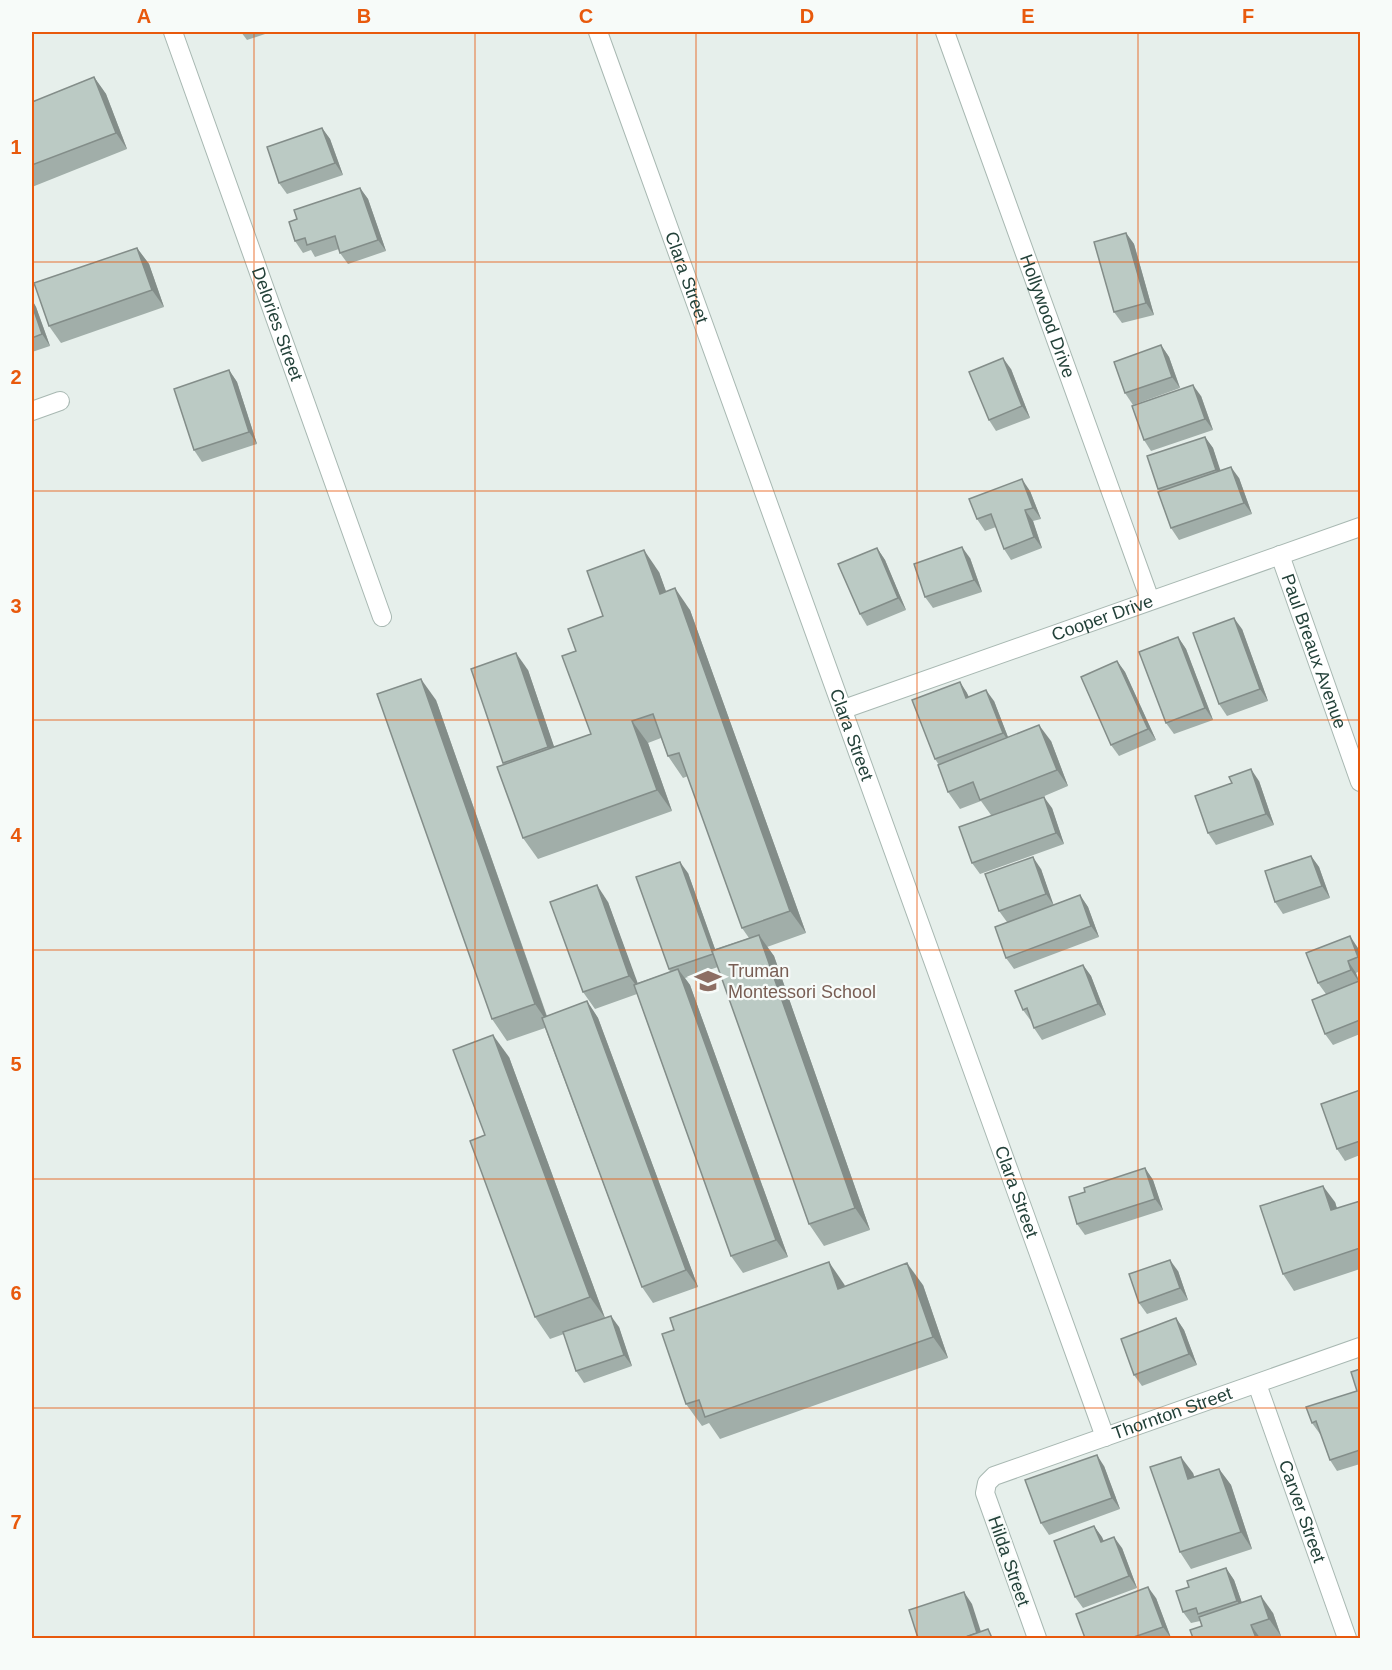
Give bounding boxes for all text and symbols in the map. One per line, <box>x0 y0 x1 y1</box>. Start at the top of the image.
text: A <box>137 5 151 27</box>
text: B <box>357 5 371 27</box>
text: C <box>579 5 593 27</box>
text: D <box>800 5 814 27</box>
text: E <box>1021 5 1035 27</box>
text: F <box>1242 5 1254 27</box>
text: 1 <box>10 136 22 158</box>
street label: Clara Street <box>661 229 712 326</box>
street label: Hollywood Drive <box>1016 251 1079 381</box>
street label: Delories Street <box>248 264 307 383</box>
text: 2 <box>10 366 22 388</box>
street label: Paul Breaux Avenue <box>1277 571 1350 731</box>
street label: Cooper Drive <box>1049 591 1156 645</box>
text: 3 <box>10 595 22 617</box>
street label: Clara Street <box>826 686 877 783</box>
text: 4 <box>10 824 22 846</box>
place label: Truman Montessori School <box>728 961 876 1002</box>
school or university icon: Truman Montessori School <box>693 966 723 996</box>
text: 5 <box>10 1053 22 1075</box>
street label: Clara Street <box>991 1143 1042 1240</box>
text: 6 <box>10 1282 22 1304</box>
street label: Thornton Street <box>1110 1383 1234 1443</box>
street label: Carver Street <box>1275 1457 1329 1565</box>
text: 7 <box>10 1511 22 1533</box>
street label: Hilda Street <box>984 1513 1034 1609</box>

